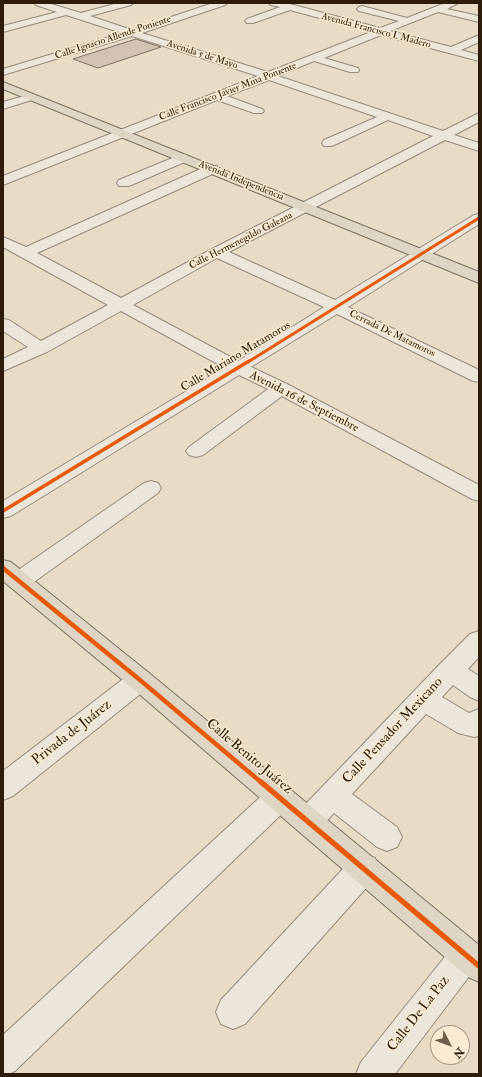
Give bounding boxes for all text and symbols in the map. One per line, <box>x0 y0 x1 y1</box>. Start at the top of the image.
street label: Avenida Francisco I. Madero <box>320 11 432 51</box>
street label: Calle Ignacio Allende Poniente <box>53 14 173 62</box>
street label: Avenida 5 de Mayo <box>165 38 239 72</box>
street label: Calle Francisco Javier Mina Poniente <box>158 60 298 124</box>
street label: Avenida Independencia <box>197 158 285 204</box>
street label: Calle Hermenegildo Galeana <box>187 210 295 272</box>
street label: Cerrada De Matamoros <box>347 308 437 360</box>
street label: Calle Mariano Matamoros <box>179 319 293 395</box>
street label: Avenida 16 de Septiembre <box>247 368 361 436</box>
street label: Calle Pensador Mexicano <box>339 674 447 788</box>
street label: Privada de Juárez <box>29 697 115 769</box>
street label: Calle Benito Juárez <box>202 716 296 798</box>
street label: Calle De La Paz <box>384 973 454 1055</box>
north arrow <box>430 1025 470 1065</box>
text: N <box>450 1045 467 1061</box>

